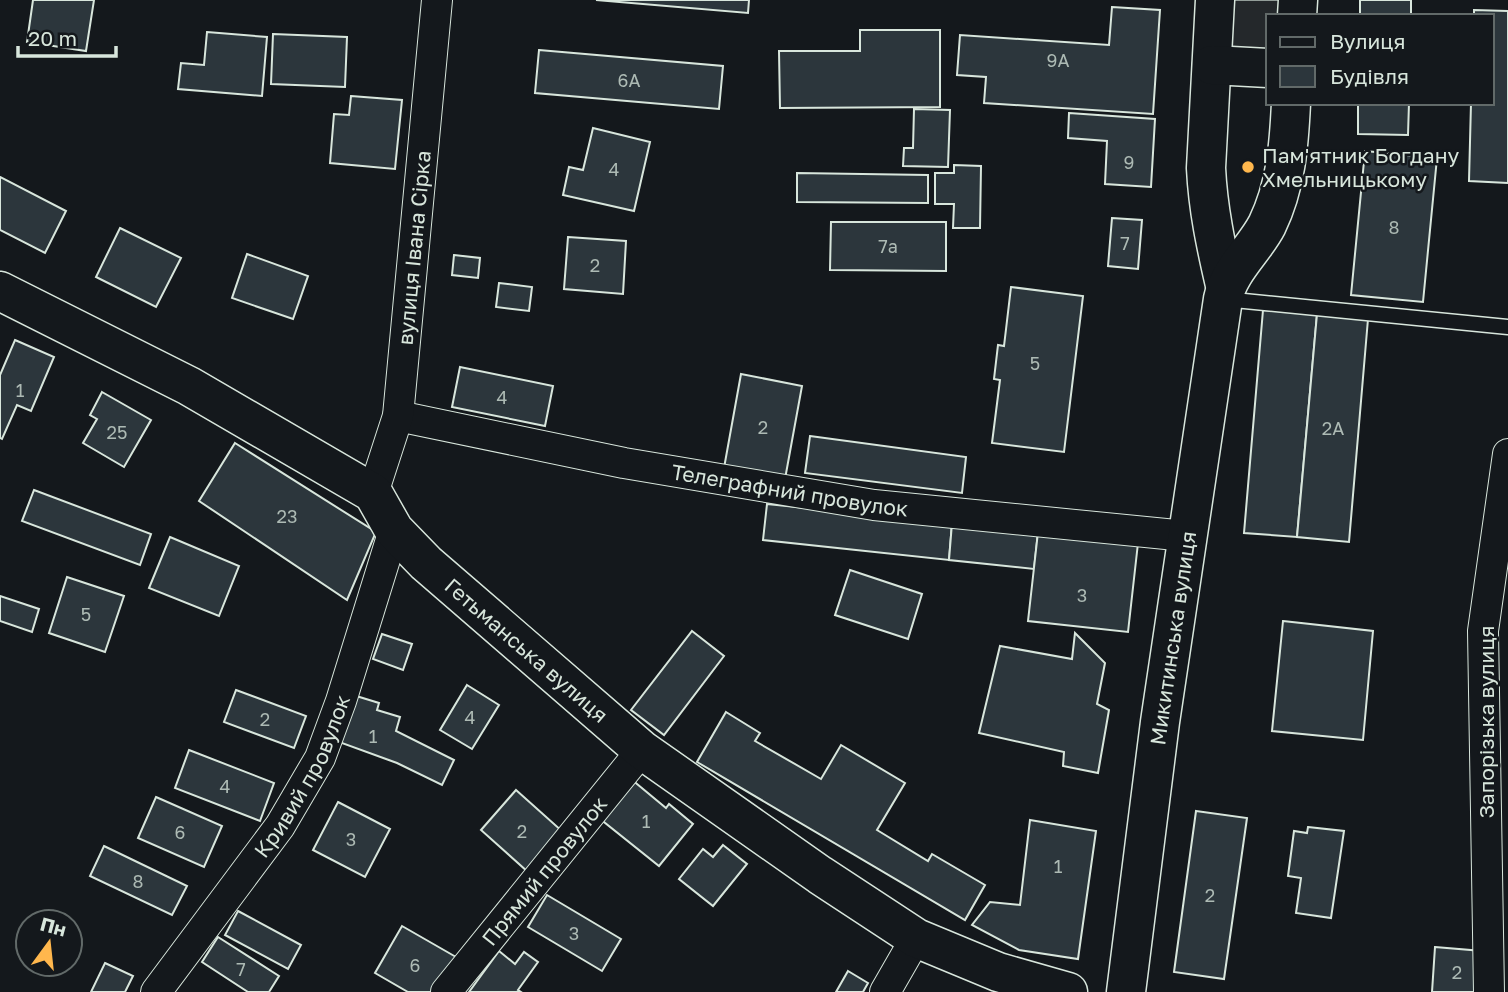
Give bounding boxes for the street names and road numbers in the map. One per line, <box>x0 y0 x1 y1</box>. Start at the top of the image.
street label: вулиця Івана Сірка <box>392 149 436 346</box>
street label: Телеграфний провулок <box>670 458 909 521</box>
street label: Микитинська вулиця <box>1144 529 1201 747</box>
street label: Гетьманська вулиця <box>440 572 613 728</box>
street label: Запорізька вулиця <box>1473 625 1499 819</box>
street label: Кривий провулок <box>248 691 355 862</box>
street label: Прямий провулок <box>476 791 612 951</box>

